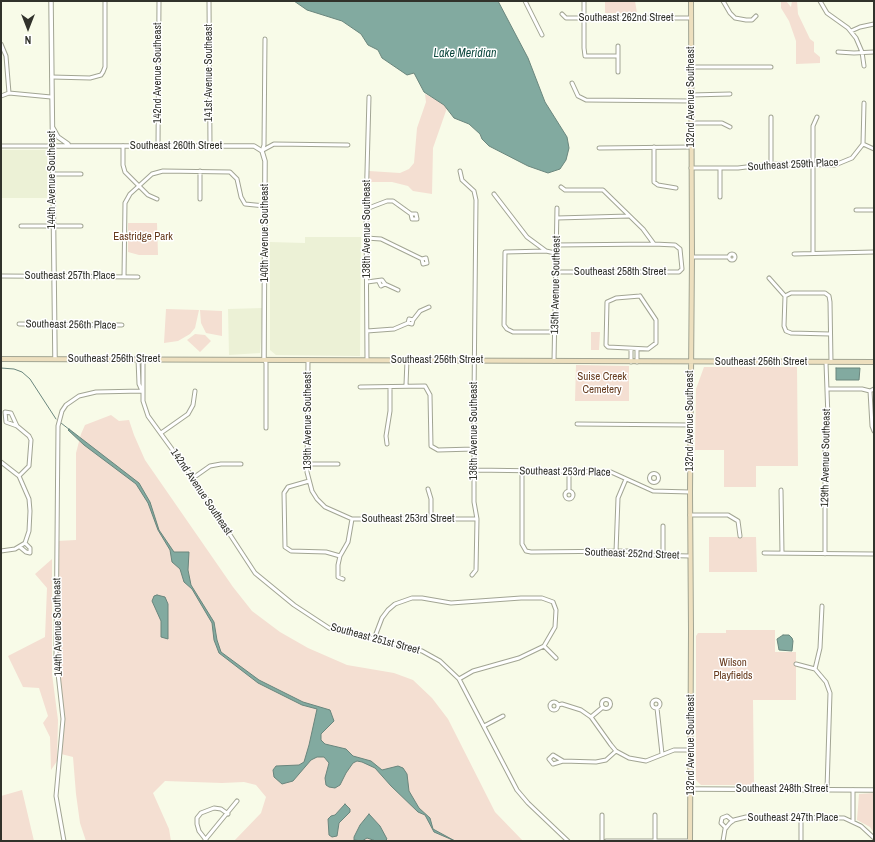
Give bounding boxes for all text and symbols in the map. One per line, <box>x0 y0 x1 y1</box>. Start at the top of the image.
north arrow <box>8 8 48 48</box>
street label: Southeast 262nd Street <box>579 11 673 25</box>
street label: 142nd Avenue Southeast <box>151 22 165 124</box>
street label: 141st Avenue Southeast <box>202 24 216 122</box>
text: N <box>25 33 31 47</box>
street label: 132nd Avenue Southeast <box>684 46 698 148</box>
water label: Lake Meridian <box>434 47 496 61</box>
street label: 144th Avenue Southeast <box>45 131 59 229</box>
street label: Southeast 260th Street <box>130 139 222 153</box>
street label: Southeast 259th Place <box>747 156 839 174</box>
street label: 138th Avenue Southeast <box>360 180 374 278</box>
street label: 140th Avenue Southeast <box>258 184 272 282</box>
park label: Eastridge Park <box>113 230 173 244</box>
street label: 135th Avenue Southeast <box>549 236 563 334</box>
street label: Southeast 258th Street <box>574 265 666 279</box>
street label: Southeast 257th Place <box>25 269 115 283</box>
street label: Southeast 256th Place <box>26 318 116 332</box>
street label: Southeast 256th Street <box>68 352 160 366</box>
street label: Southeast 256th Street <box>391 353 483 367</box>
street label: Southeast 256th Street <box>715 355 807 369</box>
park label: Suise Creek Cemetery <box>577 370 627 396</box>
street label: 132nd Avenue Southeast <box>683 370 697 472</box>
street label: 139th Avenue Southeast <box>301 372 315 470</box>
street label: 136th Avenue Southeast <box>467 382 481 480</box>
street label: 129th Avenue Southeast <box>819 409 833 507</box>
street label: 142nd Avenue Southeast <box>167 446 235 538</box>
street label: Southeast 253rd Place <box>519 465 611 479</box>
street label: Southeast 253rd Street <box>362 512 454 526</box>
street label: Southeast 252nd Street <box>584 546 680 562</box>
street label: 144th Avenue Southeast <box>51 578 65 676</box>
street label: Southeast 251st Street <box>329 621 421 657</box>
park label: Wilson Playfields <box>713 656 753 682</box>
street label: 132nd Avenue Southeast <box>684 694 698 796</box>
street label: Southeast 248th Street <box>736 782 828 796</box>
street label: Southeast 247th Place <box>748 811 838 825</box>

